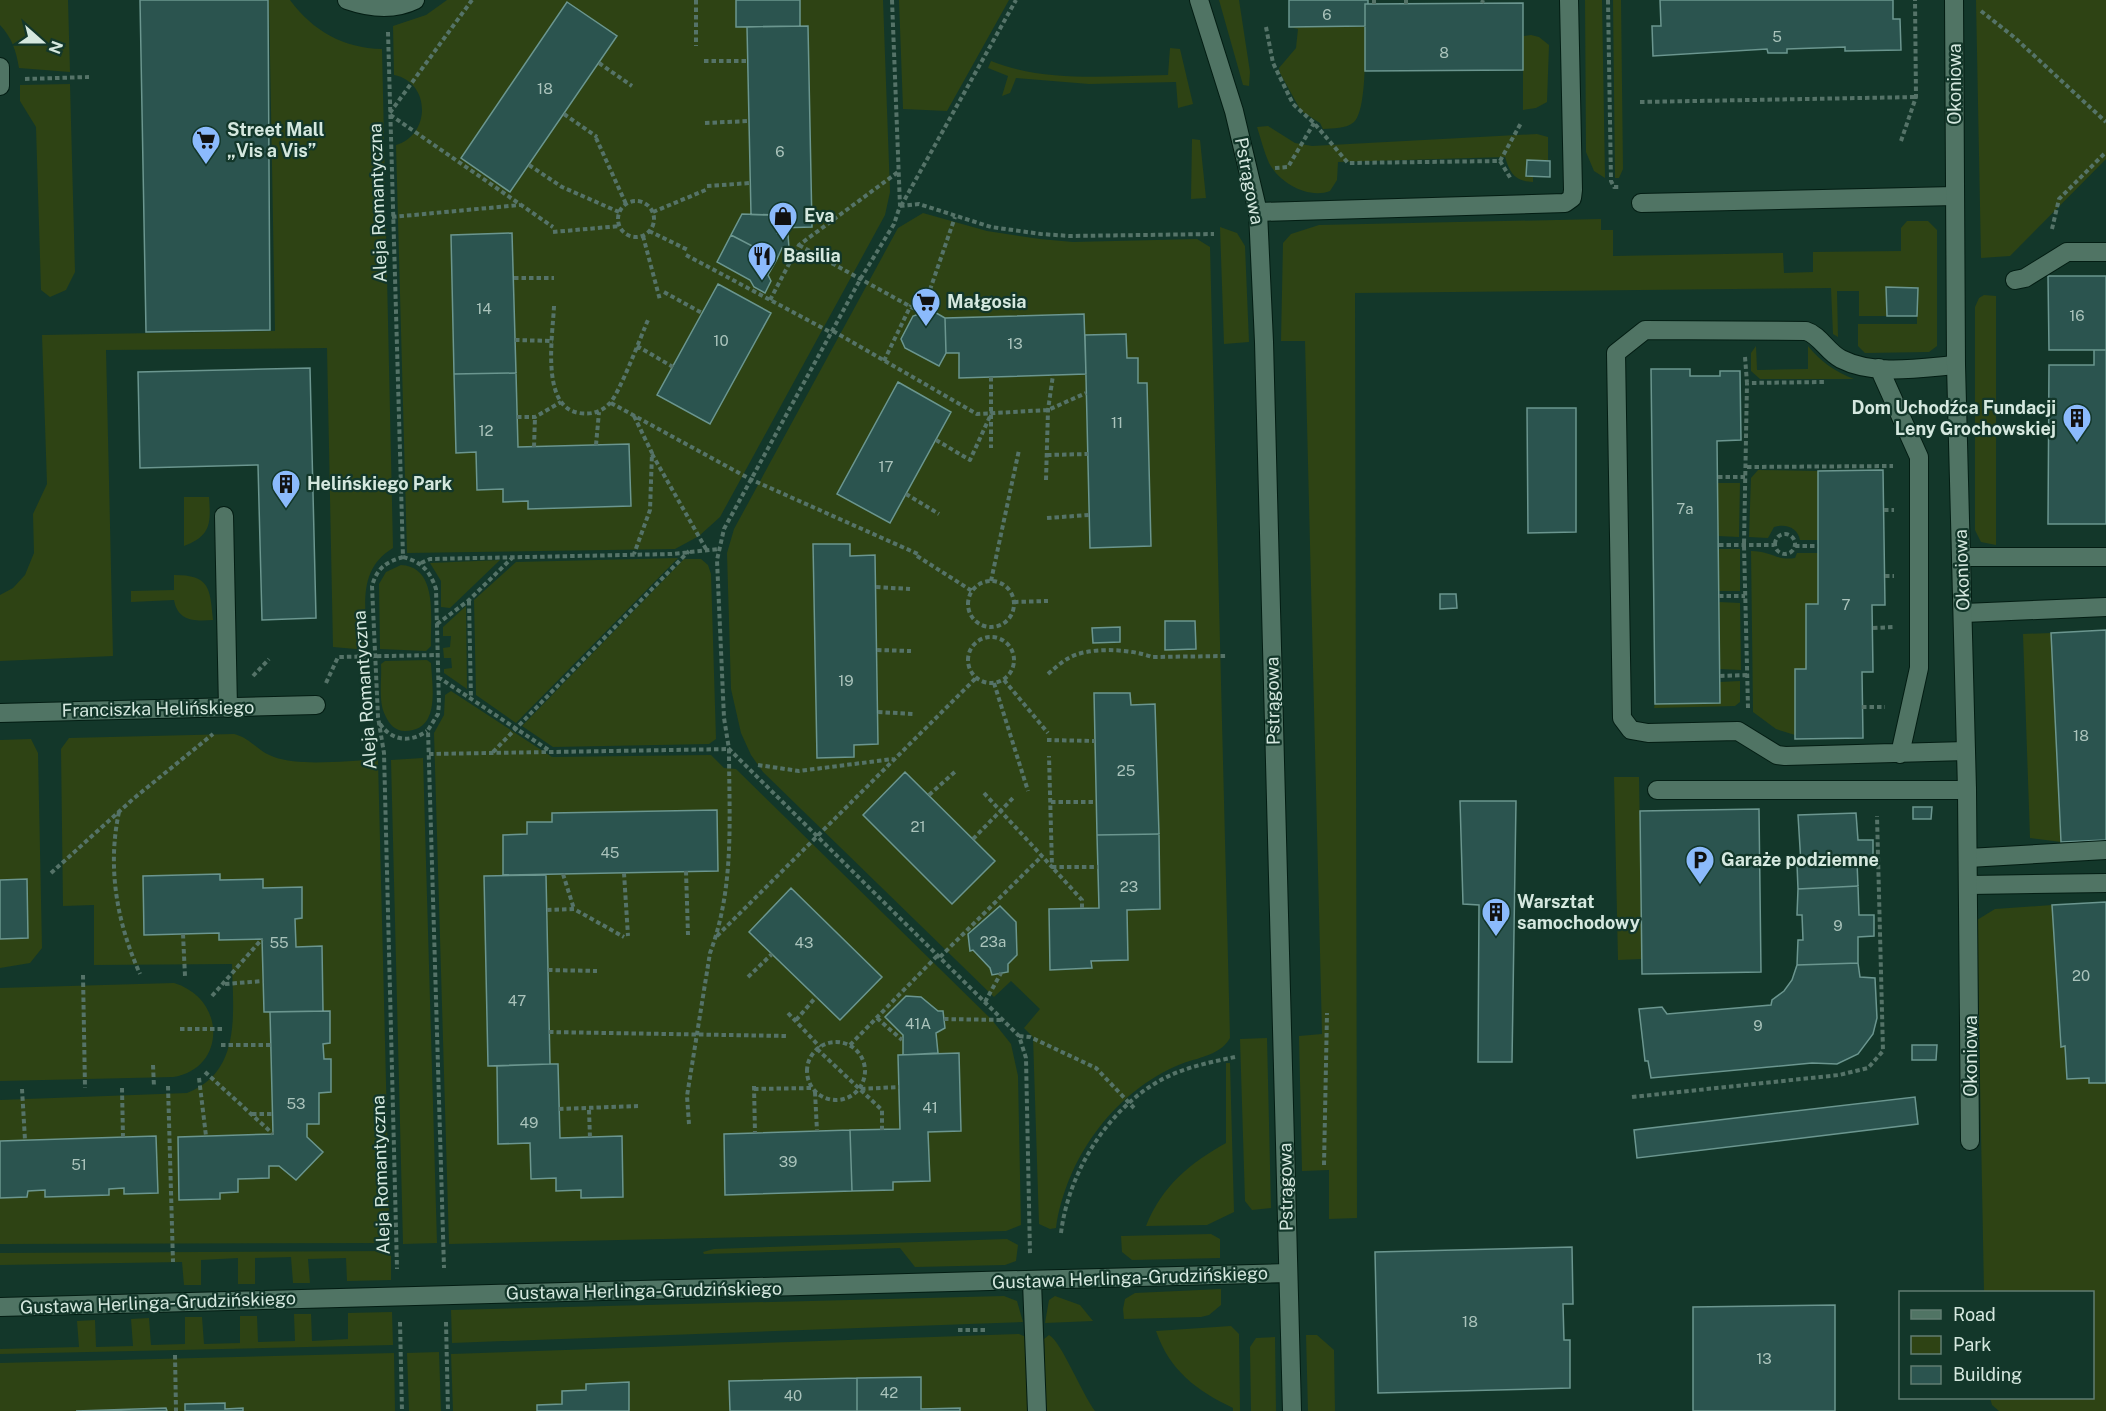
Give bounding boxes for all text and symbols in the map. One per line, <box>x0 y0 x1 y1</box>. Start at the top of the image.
house number: 6 <box>1322 6 1332 23</box>
north arrow <box>12 12 72 72</box>
house number: 5 <box>1772 28 1782 45</box>
text: N <box>44 38 67 56</box>
street label: Okoniowa <box>1944 43 1965 125</box>
house number: 8 <box>1439 44 1449 61</box>
house number: 18 <box>537 80 553 97</box>
place label: Street Mall „Vis a Vis” <box>227 119 324 161</box>
street label: Aleja Romantyczna <box>364 123 391 283</box>
supermarket icon: Street Mall „Vis a Vis” <box>190 124 222 166</box>
street label: Pstrągowa <box>1231 135 1268 226</box>
house number: 6 <box>775 143 785 160</box>
shop icon: Eva <box>767 200 799 242</box>
place label: Eva <box>804 205 834 226</box>
restaurant icon: Basilia <box>746 240 778 282</box>
place label: Basilia <box>783 245 841 266</box>
supermarket icon: Małgosia <box>910 286 942 328</box>
place label: Małgosia <box>947 291 1026 312</box>
house number: 14 <box>476 300 492 317</box>
house number: 16 <box>2069 307 2085 324</box>
house number: 10 <box>713 332 729 349</box>
house number: 13 <box>1007 335 1023 352</box>
place label: Dom Uchodźca Fundacji Leny Grochowskiej <box>1851 397 2056 439</box>
building icon: Dom Uchodźca Fundacji Leny Grochowskiej <box>2061 402 2093 444</box>
house number: 11 <box>1111 414 1123 431</box>
house number: 12 <box>478 422 494 439</box>
house number: 17 <box>878 458 894 475</box>
building icon: Helińskiego Park <box>270 468 302 510</box>
place label: Helińskiego Park <box>307 473 453 494</box>
house number: 7a <box>1676 500 1694 517</box>
street label: Okoniowa <box>1950 529 1973 611</box>
house number: 7 <box>1841 596 1851 613</box>
street label: Aleja Romantyczna <box>348 610 381 770</box>
street label: Pstrągowa <box>1261 657 1284 745</box>
house number: 19 <box>838 672 854 689</box>
street label: Franciszka Helińskiego <box>61 696 255 721</box>
house number: 18 <box>2073 727 2089 744</box>
house number: 25 <box>1117 762 1135 779</box>
house number: 21 <box>910 818 926 835</box>
house number: 45 <box>601 844 619 861</box>
parking icon: Garaże podziemne <box>1684 844 1716 886</box>
place label: Garaże podziemne <box>1721 849 1879 870</box>
house number: 23 <box>1120 878 1138 895</box>
place label: Warsztat samochodowy <box>1517 891 1640 933</box>
building icon: Warsztat samochodowy <box>1480 896 1512 938</box>
house number: 9 <box>1833 917 1843 934</box>
house number: 23a <box>980 933 1006 950</box>
house number: 55 <box>269 934 289 951</box>
house number: 43 <box>795 934 813 951</box>
house number: 20 <box>2072 967 2090 984</box>
house number: 47 <box>508 992 526 1009</box>
house number: 41A <box>905 1015 931 1032</box>
street label: Okoniowa <box>1960 1015 1981 1097</box>
house number: 9 <box>1753 1017 1763 1034</box>
house number: 53 <box>286 1095 306 1112</box>
street label: Aleja Romantyczna <box>367 1095 394 1255</box>
house number: 41 <box>922 1099 938 1116</box>
house number: 49 <box>520 1114 538 1131</box>
street label: Pstrągowa <box>1274 1143 1297 1231</box>
house number: 39 <box>779 1153 797 1170</box>
house number: 51 <box>71 1156 87 1173</box>
street label: Gustawa Herlinga-Grudzińskiego <box>992 1262 1268 1293</box>
street label: Gustawa Herlinga-Grudzińskiego <box>506 1278 782 1303</box>
street label: Gustawa Herlinga-Grudzińskiego <box>20 1287 296 1318</box>
legend <box>1899 1291 2094 1399</box>
text: Road <box>1953 1304 1996 1325</box>
house number: 18 <box>1462 1313 1478 1330</box>
text: Park <box>1953 1334 1991 1355</box>
house number: 13 <box>1756 1350 1772 1367</box>
text: Building <box>1953 1364 2022 1385</box>
house number: 42 <box>880 1384 898 1401</box>
house number: 40 <box>784 1387 802 1404</box>

